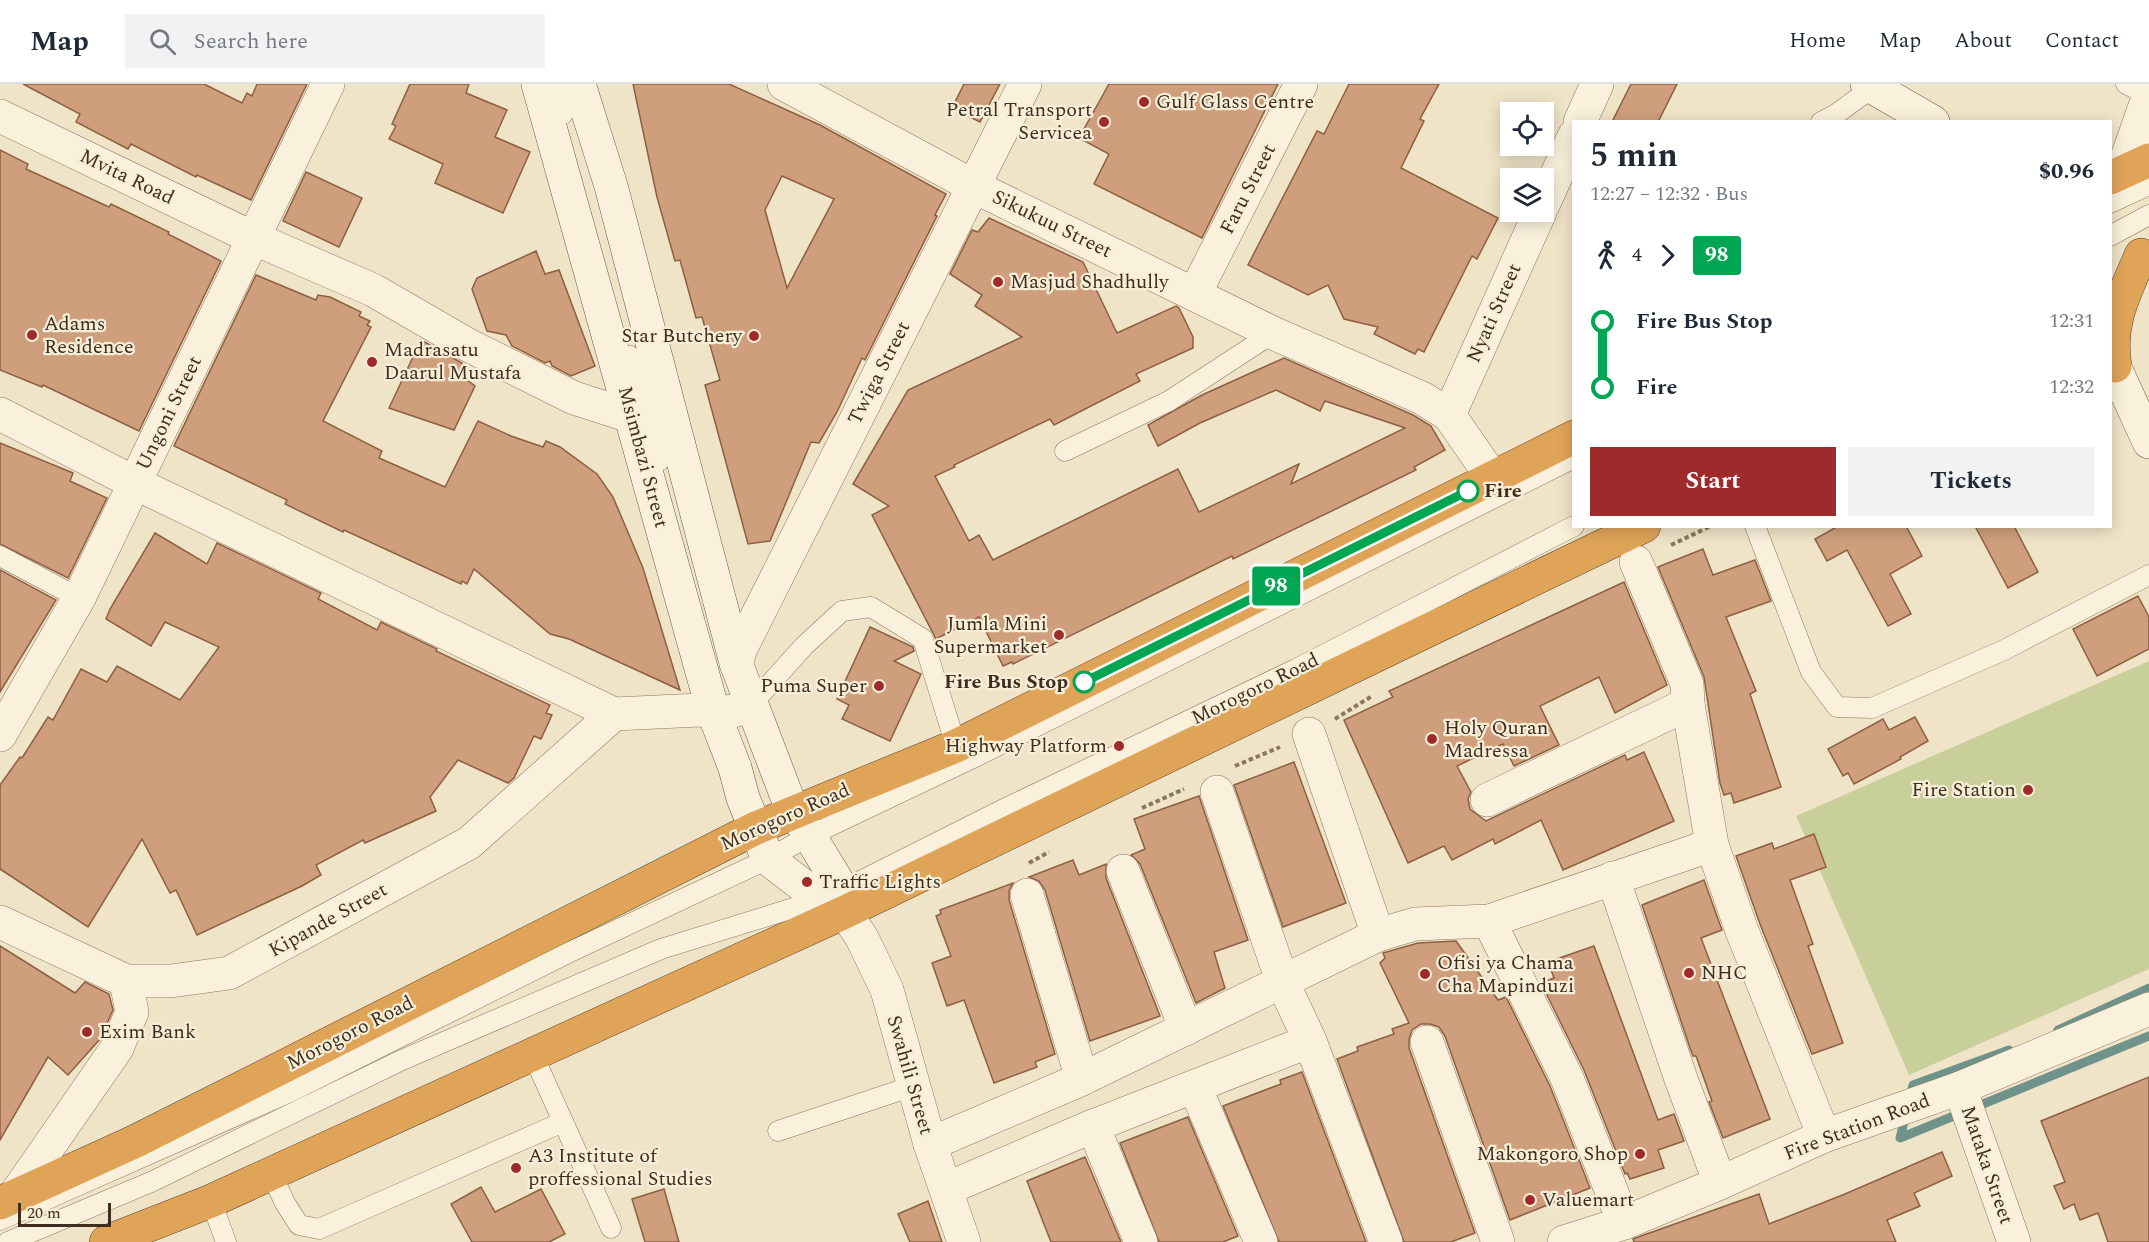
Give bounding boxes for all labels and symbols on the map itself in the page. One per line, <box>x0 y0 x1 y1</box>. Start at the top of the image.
place label: Gulf Glass Centre <box>1156 87 1314 117</box>
place label: Petral Transport Servicea <box>946 95 1092 148</box>
marker: Gulf Glass Centre <box>1137 95 1151 109</box>
marker: Petral Transport Servicea <box>1097 115 1111 129</box>
street label: Faru Street <box>1212 138 1284 240</box>
street label: Mvita Road <box>75 141 179 213</box>
street label: Sikukuu Street <box>987 182 1117 266</box>
street label: Nyati Street <box>1459 258 1529 368</box>
place label: Masjud Shadhully <box>1010 267 1170 297</box>
marker: Masjud Shadhully <box>991 275 1005 289</box>
place label: Adams Residence <box>44 309 134 362</box>
street label: Twiga Street <box>840 316 918 430</box>
place label: Star Butchery <box>621 321 743 351</box>
marker: Adams Residence <box>25 328 39 342</box>
marker: Star Butchery <box>747 329 761 343</box>
place label: Madrasatu Daarul Mustafa <box>384 335 521 388</box>
street label: Ungoni Street <box>128 351 210 475</box>
marker: Madrasatu Daarul Mustafa <box>365 355 379 369</box>
street label: Msimbazi Street <box>610 383 676 531</box>
place label: Fire <box>1484 476 1522 506</box>
marker: Fire <box>1457 480 1479 502</box>
line badge: 98 <box>1249 566 1303 606</box>
place label: Jumla Mini Supermarket <box>934 609 1047 662</box>
marker: Jumla Mini Supermarket <box>1052 628 1066 642</box>
street label: Morogoro Road <box>1186 645 1324 733</box>
place label: Fire Bus Stop <box>944 667 1068 697</box>
place label: Puma Super <box>760 671 867 701</box>
marker: Fire Bus Stop <box>1073 671 1095 693</box>
marker: Puma Super <box>872 679 886 693</box>
place label: Holy Quran Madressa <box>1444 713 1548 766</box>
place label: Highway Platform <box>945 731 1107 761</box>
marker: Holy Quran Madressa <box>1425 732 1439 746</box>
marker: Highway Platform <box>1112 739 1126 753</box>
street label: Morogoro Road <box>715 775 855 859</box>
place label: Fire Station <box>1912 775 2016 805</box>
marker: Fire Station <box>2021 783 2035 797</box>
place label: Traffic Lights <box>819 867 941 897</box>
street label: Kipande Street <box>263 875 393 965</box>
marker: Traffic Lights <box>800 875 814 889</box>
place label: Ofisi ya Chama Cha Mapinduzi <box>1437 948 1574 1001</box>
place label: NHC <box>1701 958 1748 988</box>
marker: NHC <box>1682 966 1696 980</box>
marker: Ofisi ya Chama Cha Mapinduzi <box>1418 967 1432 981</box>
street label: Morogoro Road <box>281 988 419 1078</box>
street label: Swahili Street <box>879 1012 941 1138</box>
place label: Exim Bank <box>99 1017 196 1047</box>
marker: Exim Bank <box>80 1025 94 1039</box>
street label: Fire Station Road <box>1780 1085 1934 1169</box>
street label: Mataka Street <box>1953 1102 2021 1228</box>
place label: Makongoro Shop <box>1476 1139 1628 1169</box>
place label: A3 Institute of proffessional Studies <box>528 1141 713 1194</box>
marker: Makongoro Shop <box>1633 1147 1647 1161</box>
marker: A3 Institute of proffessional Studies <box>509 1161 523 1175</box>
place label: Valuemart <box>1542 1185 1634 1215</box>
marker: Valuemart <box>1523 1193 1537 1207</box>
scale bar <box>18 1200 111 1228</box>

